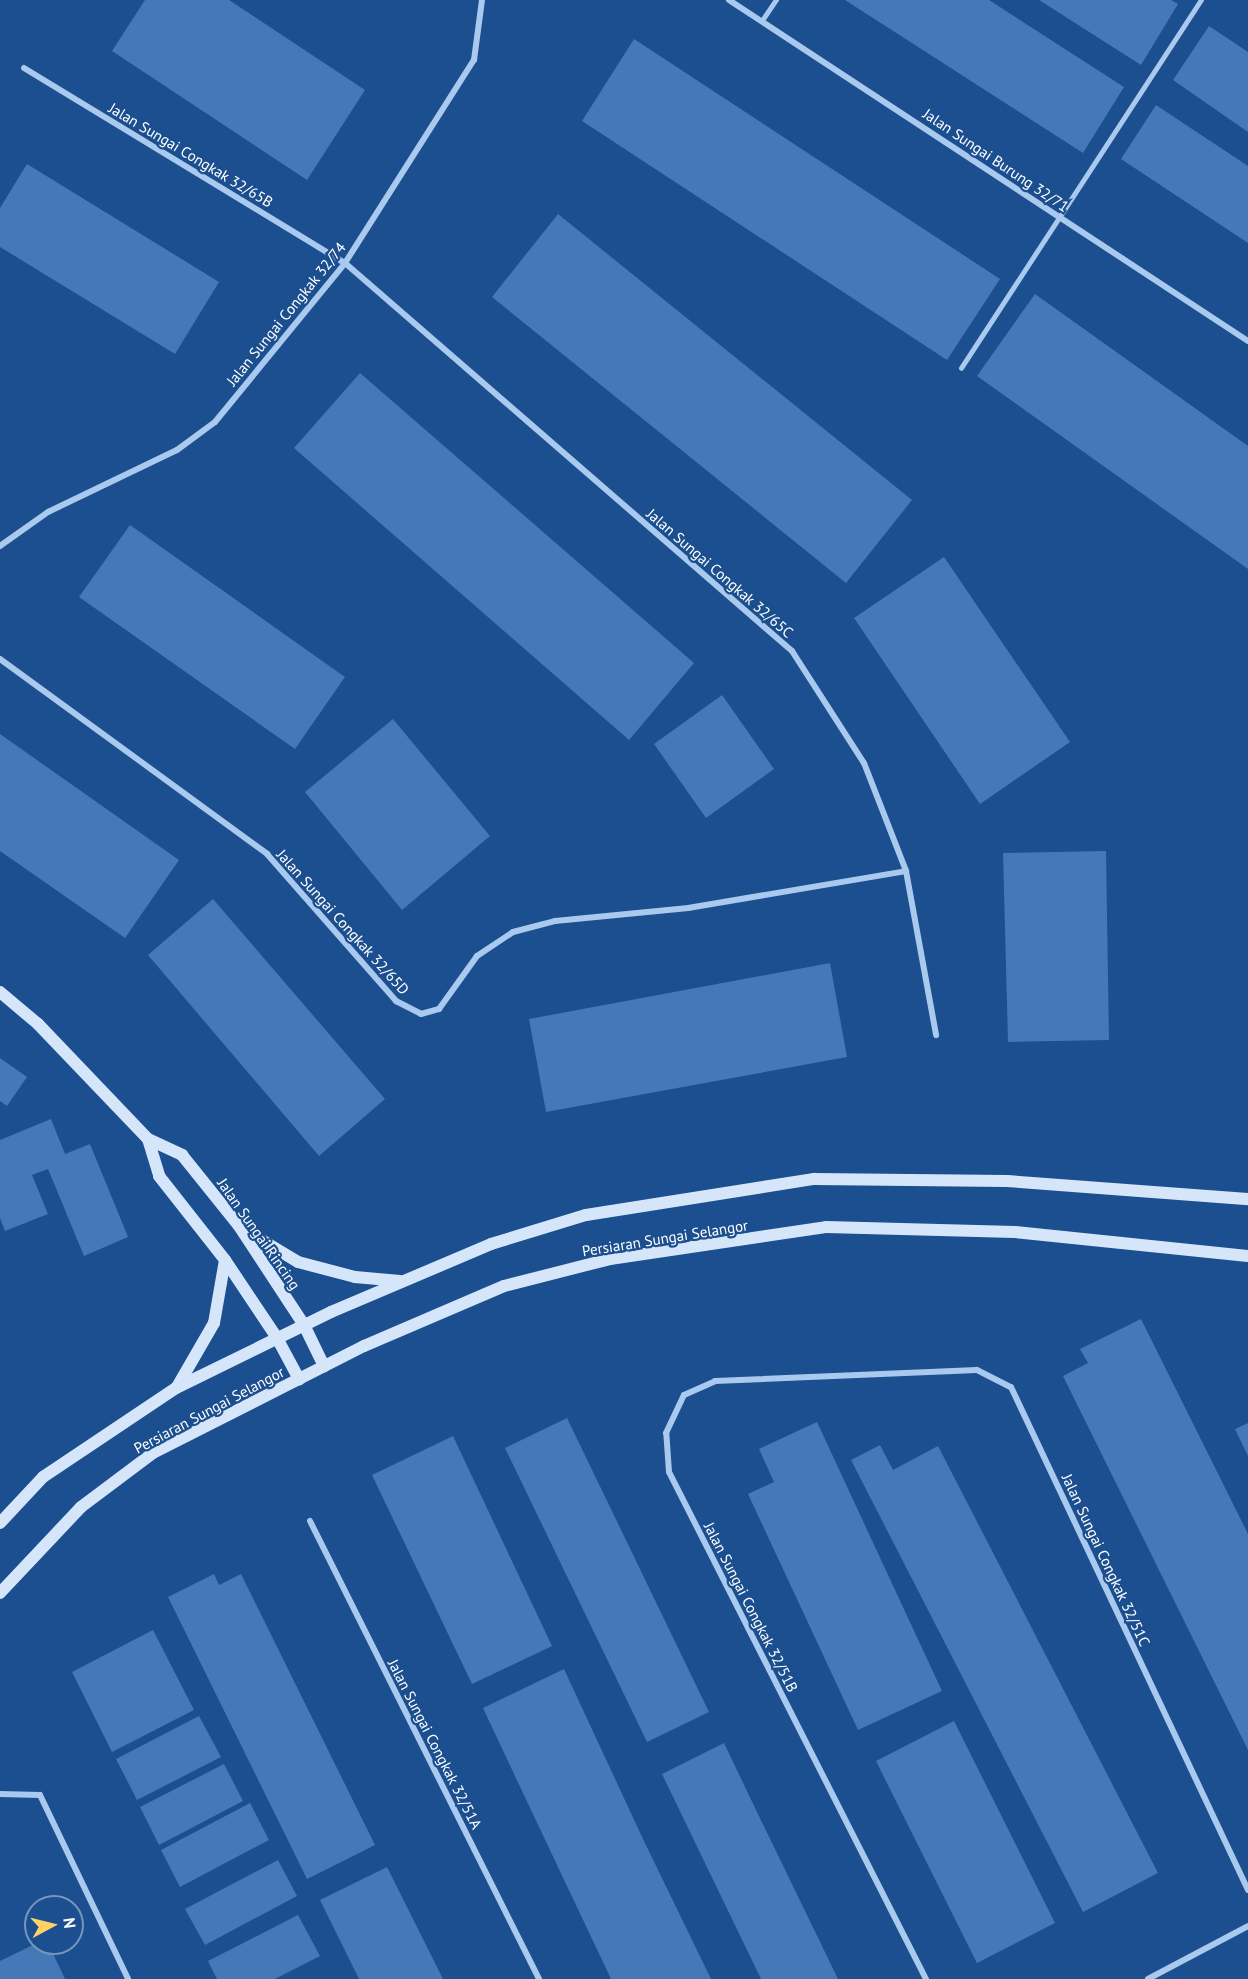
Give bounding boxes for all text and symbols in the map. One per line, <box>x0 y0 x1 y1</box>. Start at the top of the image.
street label: Jalan Sungai Congkak 32/65B <box>106 99 276 211</box>
street label: Jalan Sungai Burung 32/71 <box>920 104 1072 216</box>
street label: Jalan Sungai Congkak 32/74 <box>222 238 350 390</box>
street label: Jalan Sungai Congkak 32/65C <box>643 504 797 642</box>
street label: Jalan Sungai Congkak 32/65D <box>273 846 413 998</box>
street label: Jalan Sungai Rincing <box>214 1175 304 1293</box>
street label: Persiaran Sungai Selangor <box>581 1216 749 1260</box>
street label: Persiaran Sungai Selangor <box>131 1363 287 1457</box>
street label: Jalan Sungai Congkak 32/51C <box>1058 1471 1154 1649</box>
street label: Jalan Sungai Congkak 32/51B <box>700 1519 802 1695</box>
street label: Jalan Sungai Congkak 32/51A <box>384 1656 486 1832</box>
north arrow <box>24 1895 84 1955</box>
text: N <box>59 1917 80 1929</box>

